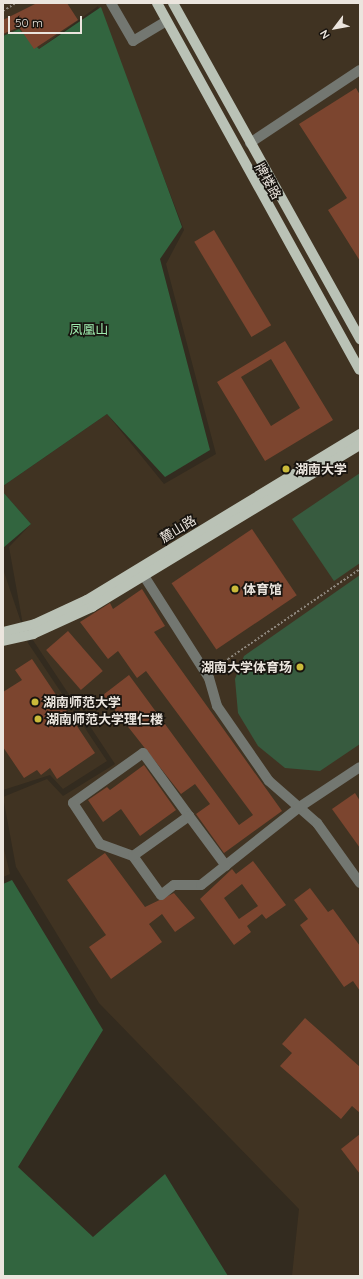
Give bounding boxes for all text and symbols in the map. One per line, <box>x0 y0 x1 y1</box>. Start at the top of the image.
scale bar <box>10 8 84 34</box>
north arrow <box>315 8 355 48</box>
text: 50 m <box>15 15 43 30</box>
text: N <box>317 27 333 42</box>
street label: 牌楼路 <box>252 160 284 202</box>
park label: 凤凰山 <box>70 321 108 337</box>
place label: 湖南大学 <box>295 461 347 477</box>
marker: 湖南大学 <box>280 463 292 475</box>
street label: 麓山路 <box>157 512 199 546</box>
place label: 体育馆 <box>243 581 282 597</box>
marker: 体育馆 <box>230 584 240 594</box>
place label: 湖南大学体育场 <box>201 659 292 675</box>
marker: 湖南大学体育场 <box>295 662 305 672</box>
place label: 湖南师范大学 <box>43 694 121 710</box>
marker: 湖南师范大学 <box>30 697 40 707</box>
place label: 湖南师范大学理仁楼 <box>46 711 163 727</box>
marker: 湖南师范大学理仁楼 <box>33 714 43 724</box>

